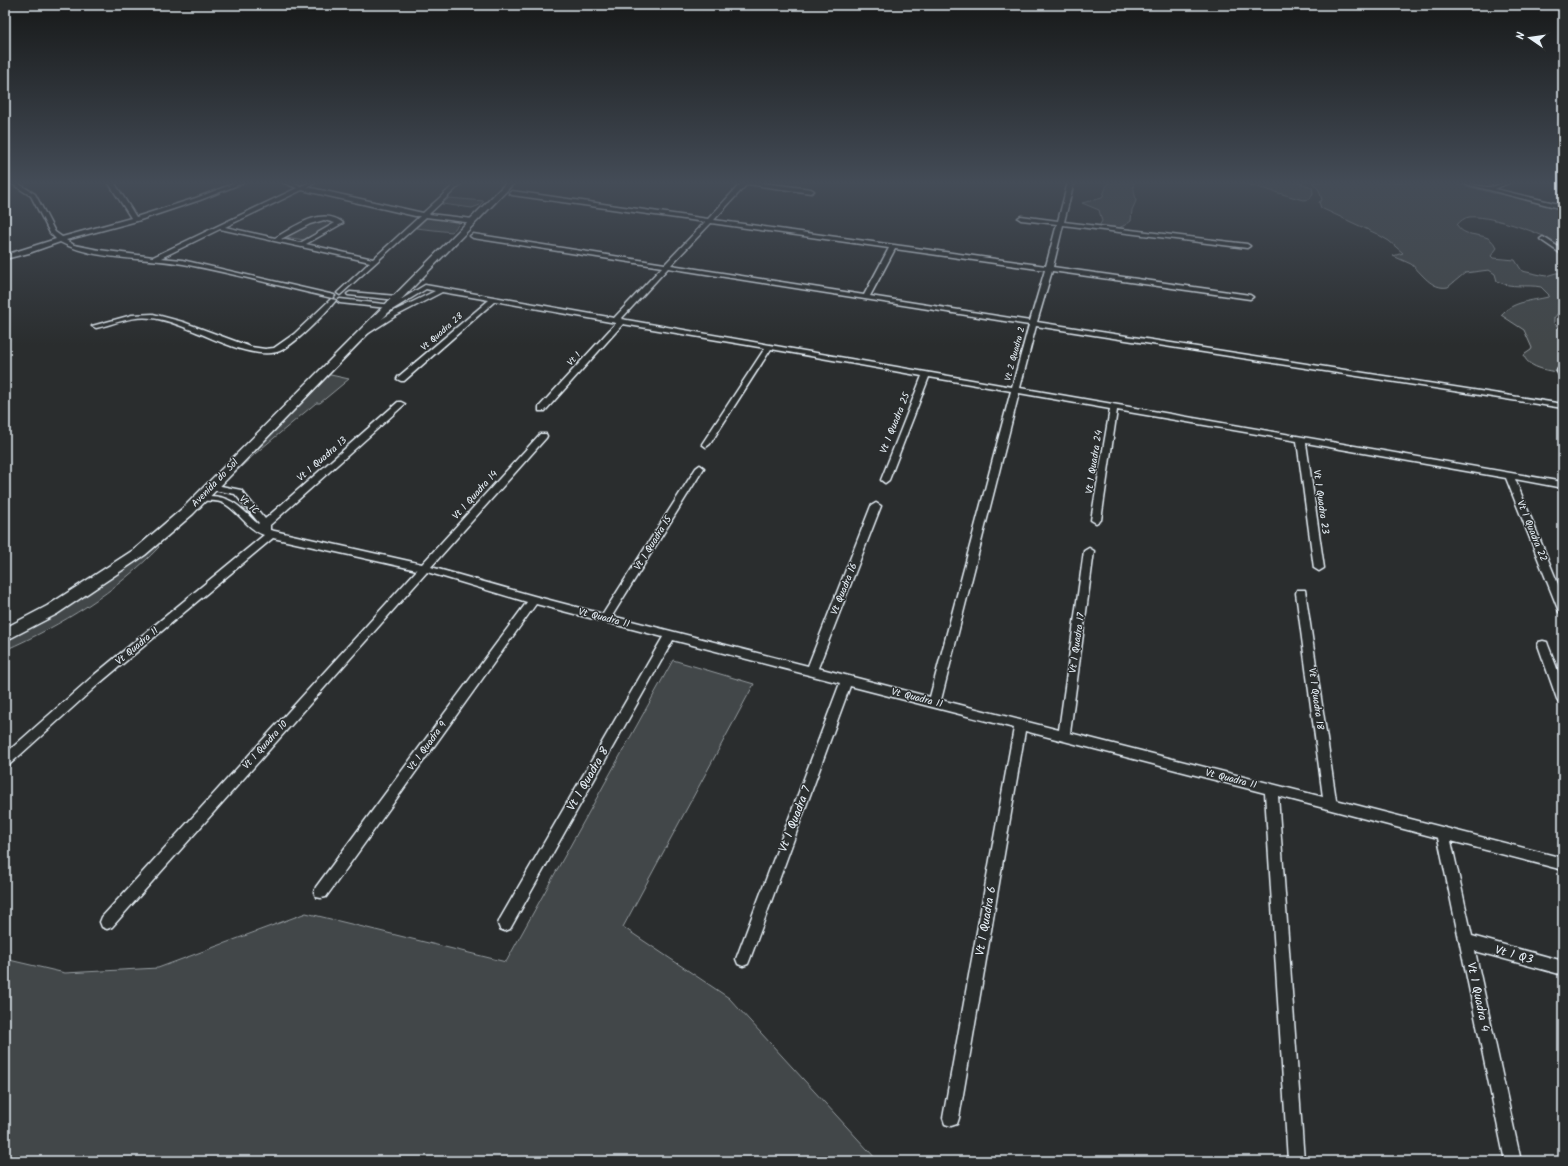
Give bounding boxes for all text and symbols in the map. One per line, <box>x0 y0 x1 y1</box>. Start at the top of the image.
north arrow <box>1510 18 1550 58</box>
text: N <box>1512 31 1531 41</box>
street label: Vt Quadra 28 <box>417 309 467 355</box>
street label: Vt 2 Quadra 2 <box>1001 325 1029 383</box>
street label: Vt 1 <box>564 348 585 369</box>
street label: Vt 1 Quadra 25 <box>876 390 915 456</box>
street label: Vt 1 Quadra 24 <box>1081 428 1107 495</box>
street label: Vt 1 Quadra 13 <box>293 432 351 485</box>
street label: Avenida do Sol <box>188 455 243 511</box>
street label: Vt 1 Quadra 14 <box>448 466 502 523</box>
street label: Vt 1 Quadra 23 <box>1309 469 1333 535</box>
street label: Vt 1C <box>235 492 263 518</box>
street label: Vt 1 Quadra 22 <box>1512 498 1552 564</box>
street label: Vt 1 Quadra 15 <box>630 512 676 573</box>
street label: Vt Quadra 16 <box>826 561 862 617</box>
street label: Vt Quadra 11 <box>577 604 631 632</box>
street label: Vt 1 Quadra 17 <box>1065 611 1089 674</box>
street label: Vt Quadra 11 <box>112 623 162 669</box>
street label: Vt 1 Quadra 18 <box>1304 667 1328 732</box>
street label: Vt Quadra 11 <box>890 684 944 712</box>
street label: Vt 1 Quadra 10 <box>239 717 291 773</box>
street label: Vt 1 Quadra 9 <box>403 718 451 774</box>
street label: Vt 1 Quadra 8 <box>562 743 614 815</box>
street label: Vt Quadra 11 <box>1204 765 1258 793</box>
street label: Vt 1 Quadra 7 <box>774 783 816 855</box>
street label: Vt 1 Quadra 6 <box>971 885 1001 957</box>
street label: Vt 1 Q3 <box>1493 940 1535 970</box>
street label: Vt 1 Quadra 4 <box>1461 961 1495 1034</box>

